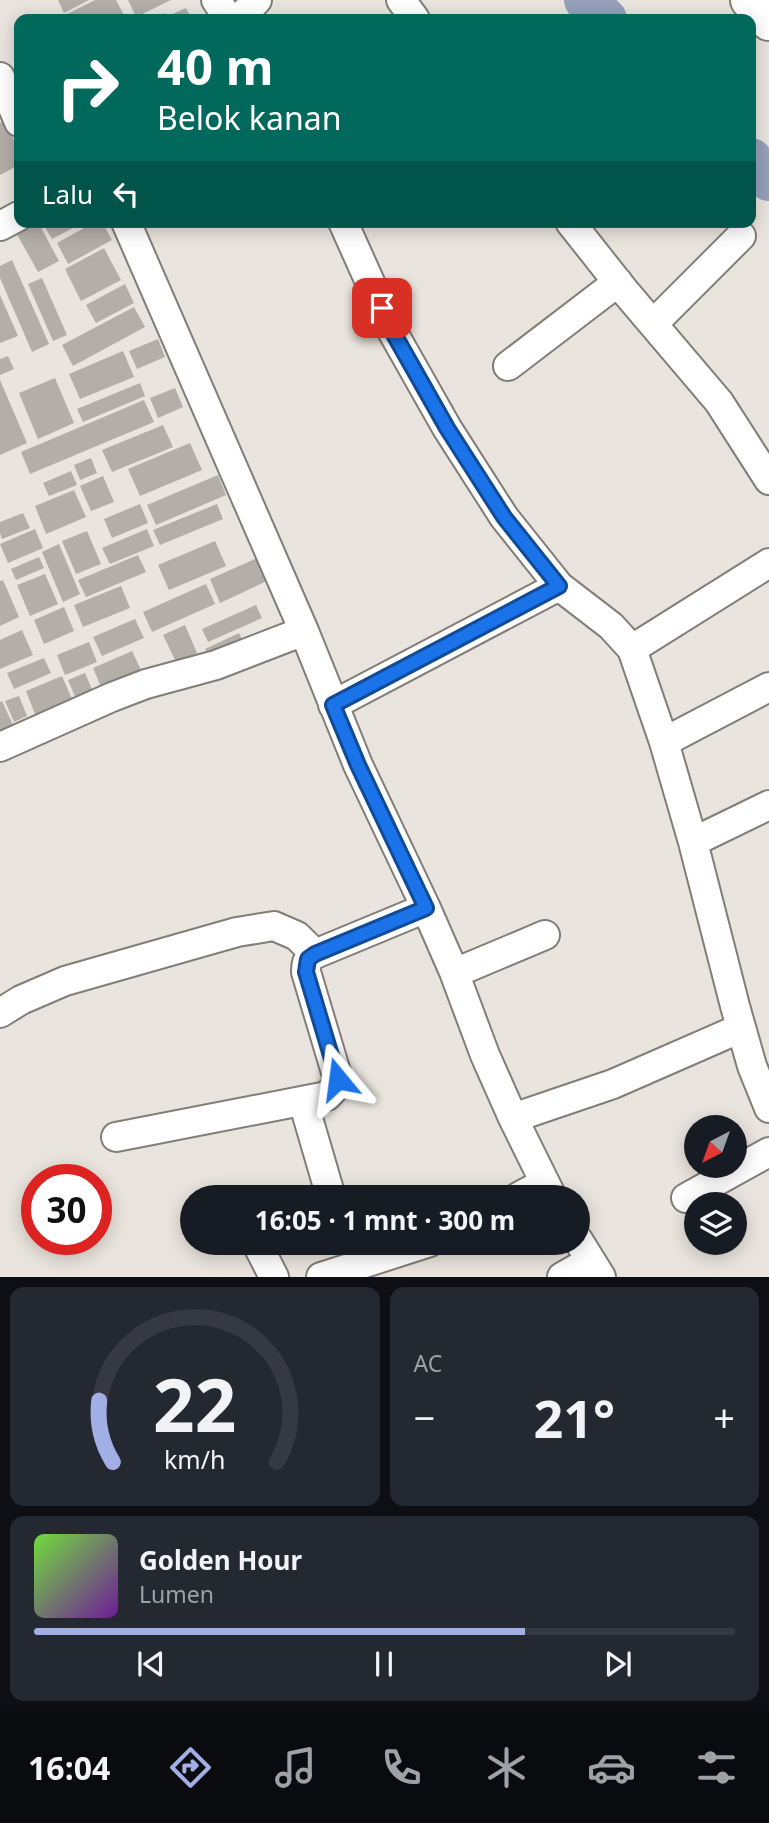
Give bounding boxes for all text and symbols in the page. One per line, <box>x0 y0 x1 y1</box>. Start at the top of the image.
text: 40 m <box>157 33 274 99</box>
icon: right <box>42 42 133 133</box>
text: Belok kanan <box>157 96 341 139</box>
icon: left <box>107 175 145 213</box>
text: Lalu <box>42 176 93 212</box>
pin <box>352 278 412 338</box>
icon: arrive <box>363 289 401 327</box>
position arrow <box>301 1042 375 1116</box>
north arrow <box>684 1115 747 1178</box>
map controls <box>684 1115 747 1255</box>
speed limit sign: 30 <box>21 1164 112 1255</box>
button: layers <box>684 1192 747 1255</box>
text: 16:05 · 1 mnt · 300 m <box>255 1202 515 1238</box>
text: AC <box>414 1347 442 1379</box>
text: 22 <box>153 1355 236 1454</box>
text: 21° <box>533 1382 615 1453</box>
text: − <box>414 1391 435 1443</box>
text: + <box>713 1391 735 1443</box>
text: km/h <box>164 1442 226 1476</box>
text: Golden Hour <box>139 1542 302 1578</box>
text: Lumen <box>139 1578 214 1610</box>
icon: previous <box>132 1645 170 1683</box>
icon: pause <box>365 1645 403 1683</box>
icon: next <box>599 1645 637 1683</box>
icon: directions <box>166 1743 215 1792</box>
icon: music <box>271 1743 320 1792</box>
icon: phone <box>377 1743 426 1792</box>
icon: climate <box>482 1743 531 1792</box>
icon: car <box>587 1743 636 1792</box>
icon: filters <box>692 1743 741 1792</box>
text: 16:04 <box>28 1746 110 1789</box>

